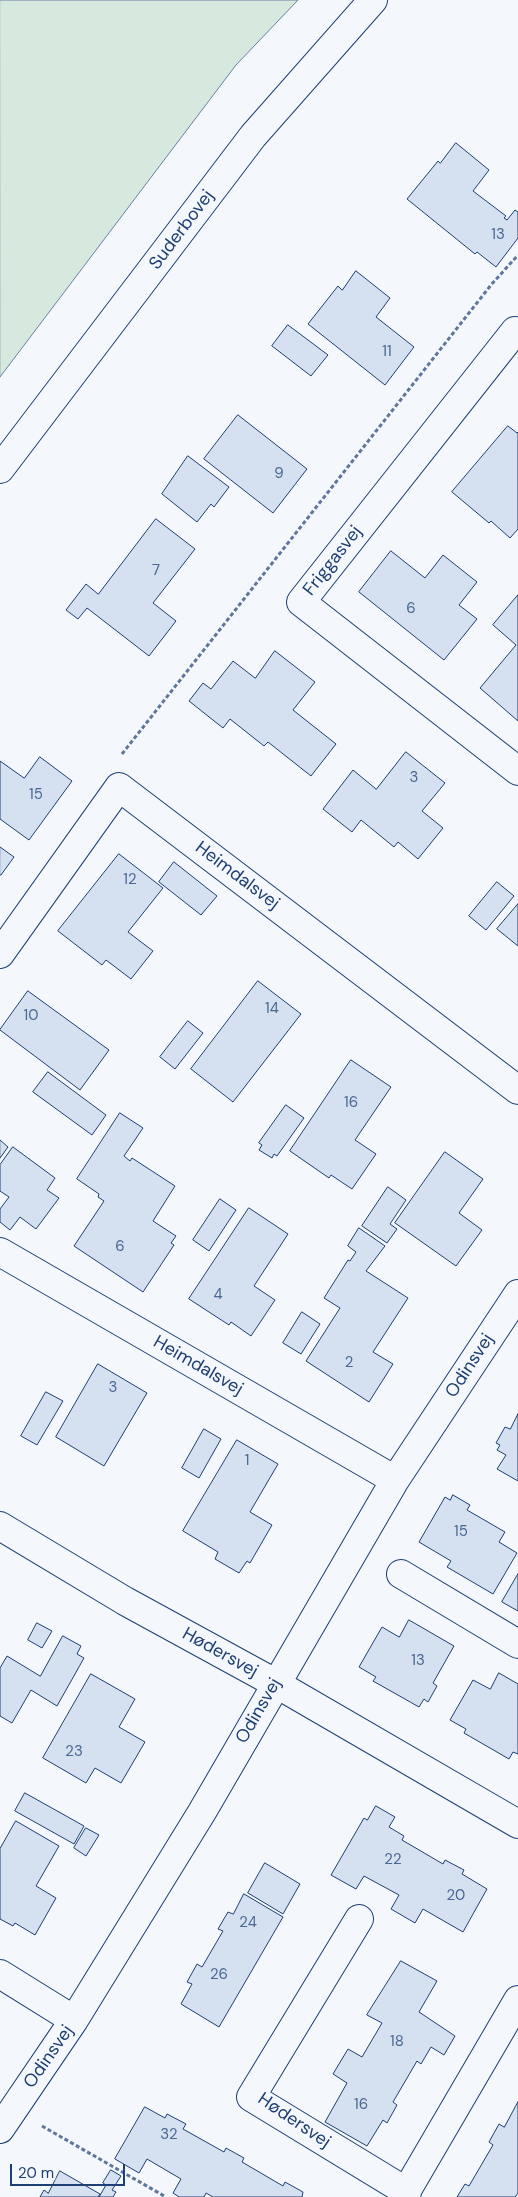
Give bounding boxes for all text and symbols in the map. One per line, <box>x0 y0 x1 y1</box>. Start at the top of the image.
street label: Suderbovej <box>145 186 219 274</box>
house number: 13 <box>491 226 505 244</box>
house number: 11 <box>382 343 392 361</box>
house number: 9 <box>274 465 284 483</box>
street label: Friggasvej <box>299 522 367 600</box>
house number: 7 <box>152 562 160 580</box>
house number: 6 <box>406 600 416 618</box>
house number: 3 <box>410 769 418 787</box>
house number: 15 <box>29 786 43 804</box>
street label: Heimdalsvej <box>191 837 283 915</box>
house number: 12 <box>123 871 137 889</box>
house number: 14 <box>265 1000 279 1018</box>
house number: 10 <box>24 1007 38 1025</box>
house number: 16 <box>344 1094 358 1112</box>
house number: 6 <box>115 1238 125 1256</box>
house number: 4 <box>213 1286 223 1304</box>
street label: Odinsvej <box>441 1330 499 1402</box>
street label: Heimdalsvej <box>149 1332 247 1400</box>
house number: 2 <box>345 1354 353 1372</box>
house number: 3 <box>109 1379 117 1397</box>
house number: 1 <box>245 1452 249 1470</box>
house number: 15 <box>454 1523 468 1541</box>
street label: Hødersvej <box>178 1623 262 1683</box>
house number: 13 <box>411 1652 425 1670</box>
street label: Odinsvej <box>232 1674 286 1748</box>
house number: 23 <box>65 1743 83 1761</box>
house number: 22 <box>384 1851 402 1869</box>
house number: 20 <box>447 1887 465 1905</box>
house number: 24 <box>239 1914 257 1932</box>
house number: 26 <box>210 1966 228 1984</box>
street label: Odinsvej <box>19 2021 79 2093</box>
house number: 18 <box>390 2033 404 2051</box>
street label: Hødersvej <box>253 2089 335 2153</box>
house number: 16 <box>354 2096 368 2114</box>
house number: 32 <box>160 2126 178 2144</box>
scale bar <box>12 2154 128 2186</box>
text: 20 m <box>18 2163 54 2183</box>

